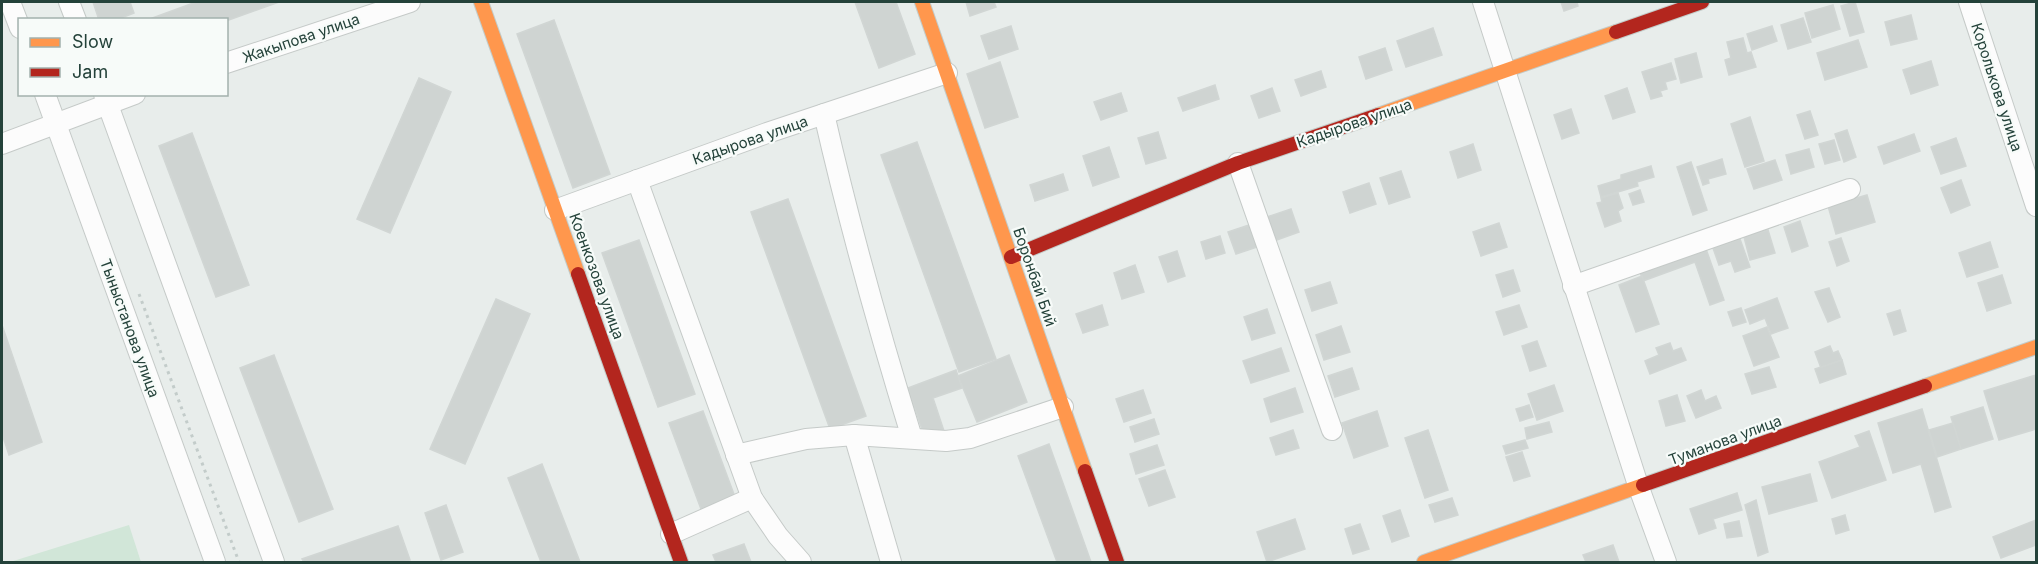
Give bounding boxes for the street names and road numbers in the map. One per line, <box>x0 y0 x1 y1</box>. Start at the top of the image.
street label: Жакыпова улица <box>240 9 362 67</box>
street label: Королькова улица <box>1967 20 2027 154</box>
street label: Кадырова улица <box>1294 94 1414 152</box>
street label: Кадырова улица <box>690 111 810 169</box>
street label: Коенкозова улица <box>565 210 629 342</box>
street label: Боронбай Бий <box>1009 225 1061 329</box>
street label: Тыныстанова улица <box>96 256 164 400</box>
street label: Туманова улица <box>1666 411 1784 469</box>

